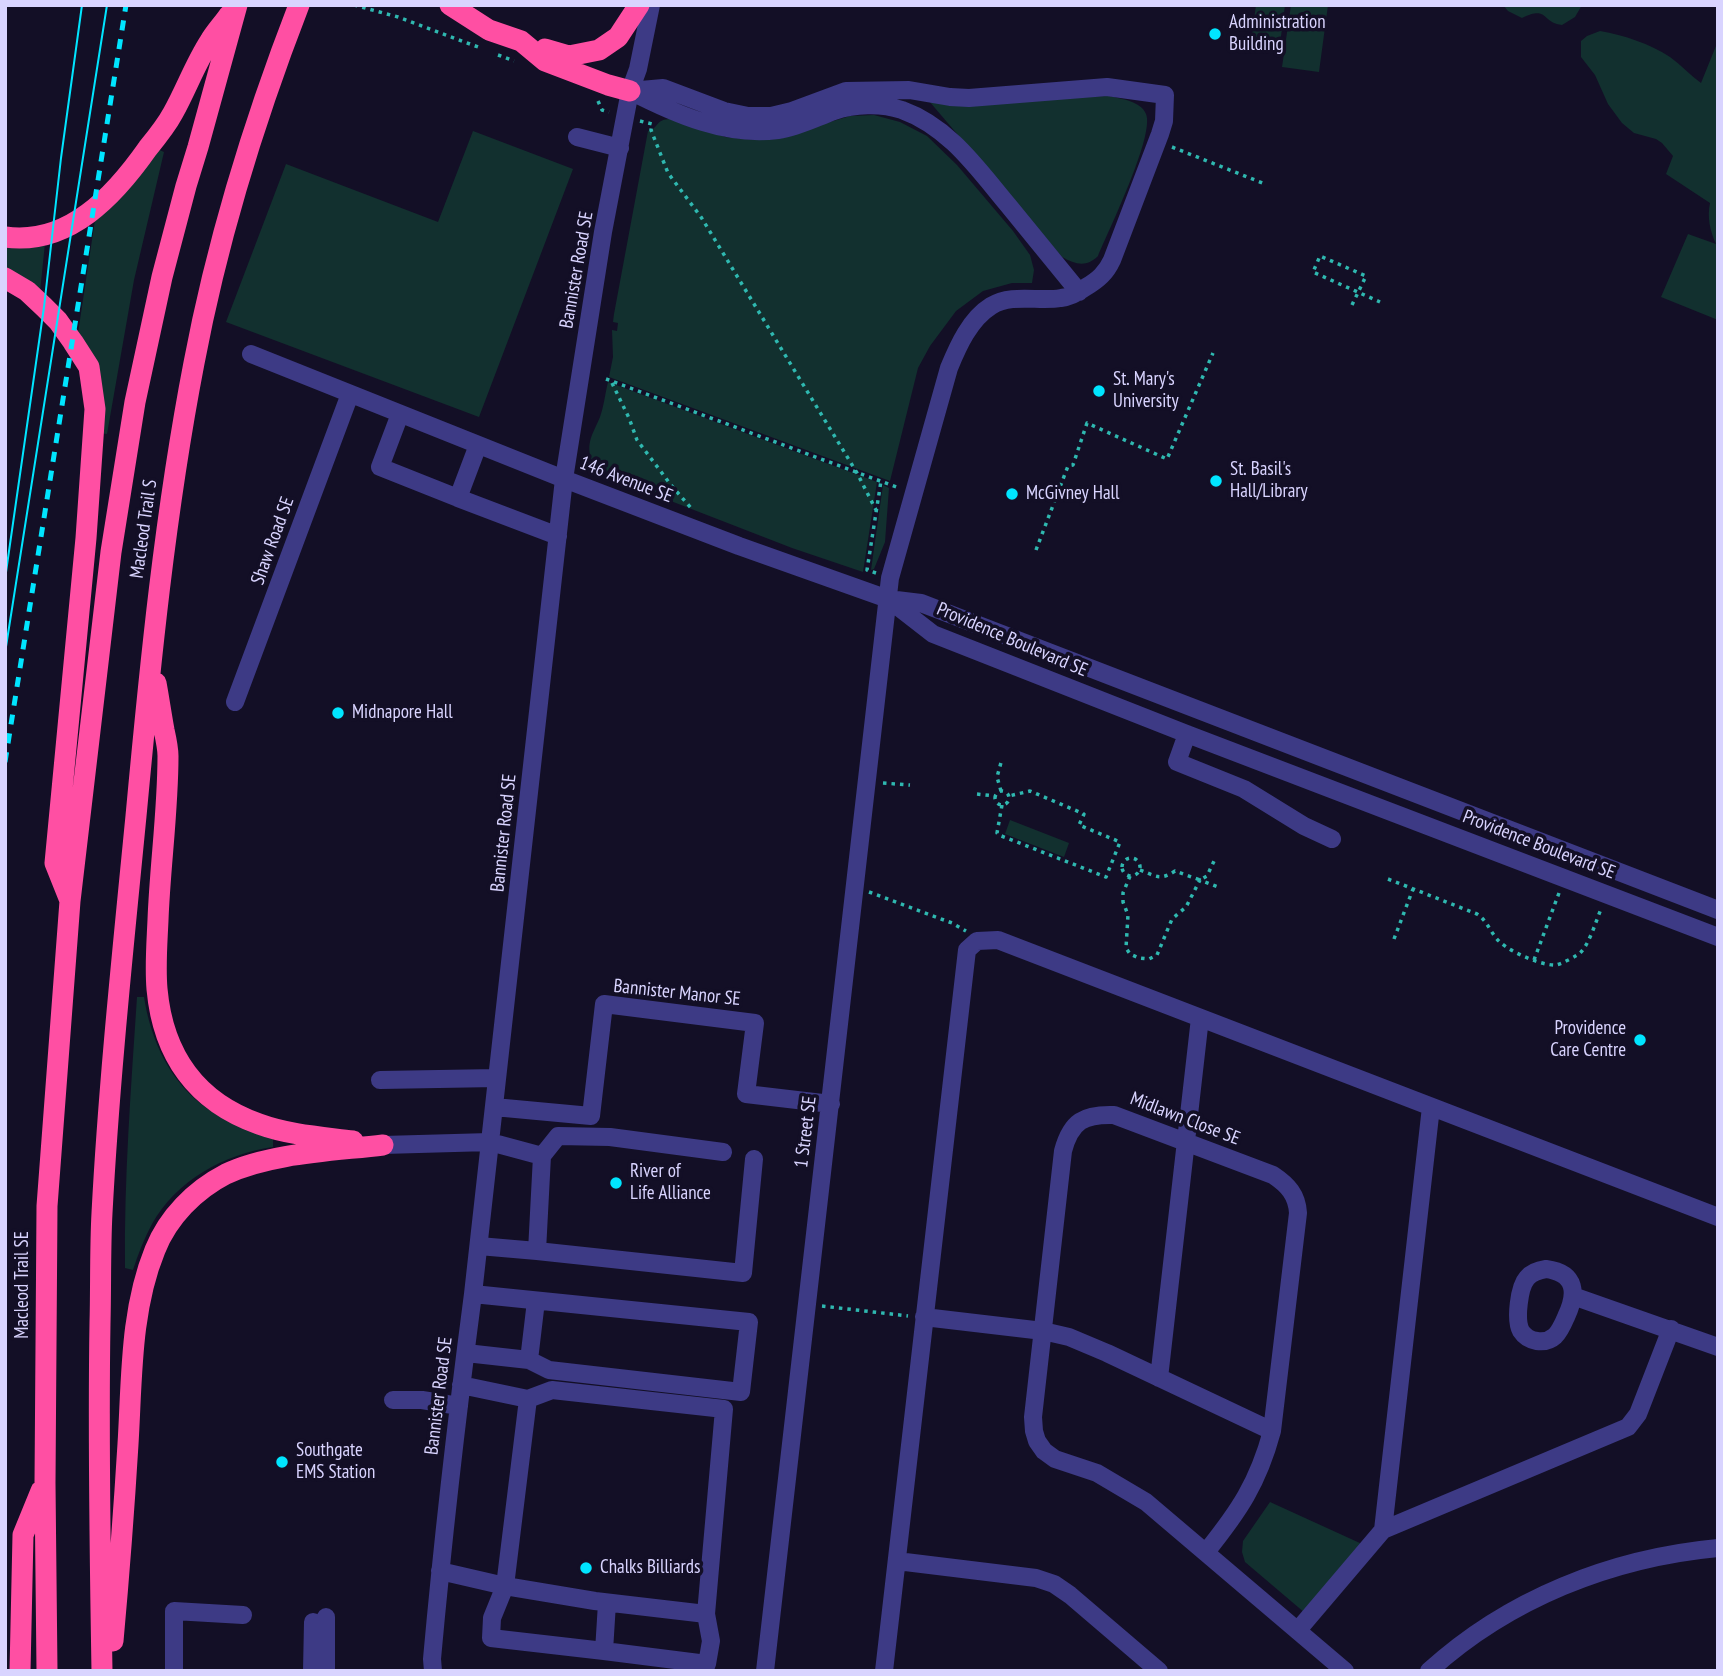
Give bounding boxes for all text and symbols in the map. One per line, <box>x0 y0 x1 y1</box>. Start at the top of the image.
place label: Administration Building <box>1229 12 1326 56</box>
marker: Administration Building <box>1207 26 1223 42</box>
street label: Bannister Road SE <box>555 210 599 330</box>
place label: St. Mary's University <box>1113 369 1179 413</box>
marker: St. Mary's University <box>1091 383 1107 399</box>
street label: 146 Avenue SE <box>576 452 676 508</box>
place label: St. Basil's Hall/Library <box>1230 459 1308 503</box>
marker: St. Basil's Hall/Library <box>1208 473 1224 489</box>
street label: Macleod Trail S <box>126 478 162 580</box>
place label: McGivney Hall <box>1026 483 1119 505</box>
marker: McGivney Hall <box>1004 486 1020 502</box>
street label: Shaw Road SE <box>247 494 299 588</box>
street label: Providence Boulevard SE <box>933 598 1091 682</box>
place label: Midnapore Hall <box>352 702 453 724</box>
marker: Midnapore Hall <box>330 705 346 721</box>
street label: Bannister Road SE <box>486 773 522 893</box>
street label: Providence Boulevard SE <box>1459 805 1619 885</box>
street label: Bannister Manor SE <box>612 975 742 1011</box>
place label: Providence Care Centre <box>1550 1018 1626 1062</box>
marker: Providence Care Centre <box>1632 1032 1648 1048</box>
street label: Midlawn Close SE <box>1127 1088 1243 1150</box>
street label: 1 Street SE <box>790 1095 822 1169</box>
place label: River of Life Alliance <box>630 1161 711 1205</box>
marker: River of Life Alliance <box>608 1175 624 1191</box>
street label: Macleod Trail SE <box>12 1231 34 1339</box>
street label: Bannister Road SE <box>420 1336 458 1456</box>
place label: Southgate EMS Station <box>296 1440 375 1484</box>
marker: Southgate EMS Station <box>274 1454 290 1470</box>
place label: Chalks Billiards <box>600 1557 700 1579</box>
marker: Chalks Billiards <box>578 1560 594 1576</box>

